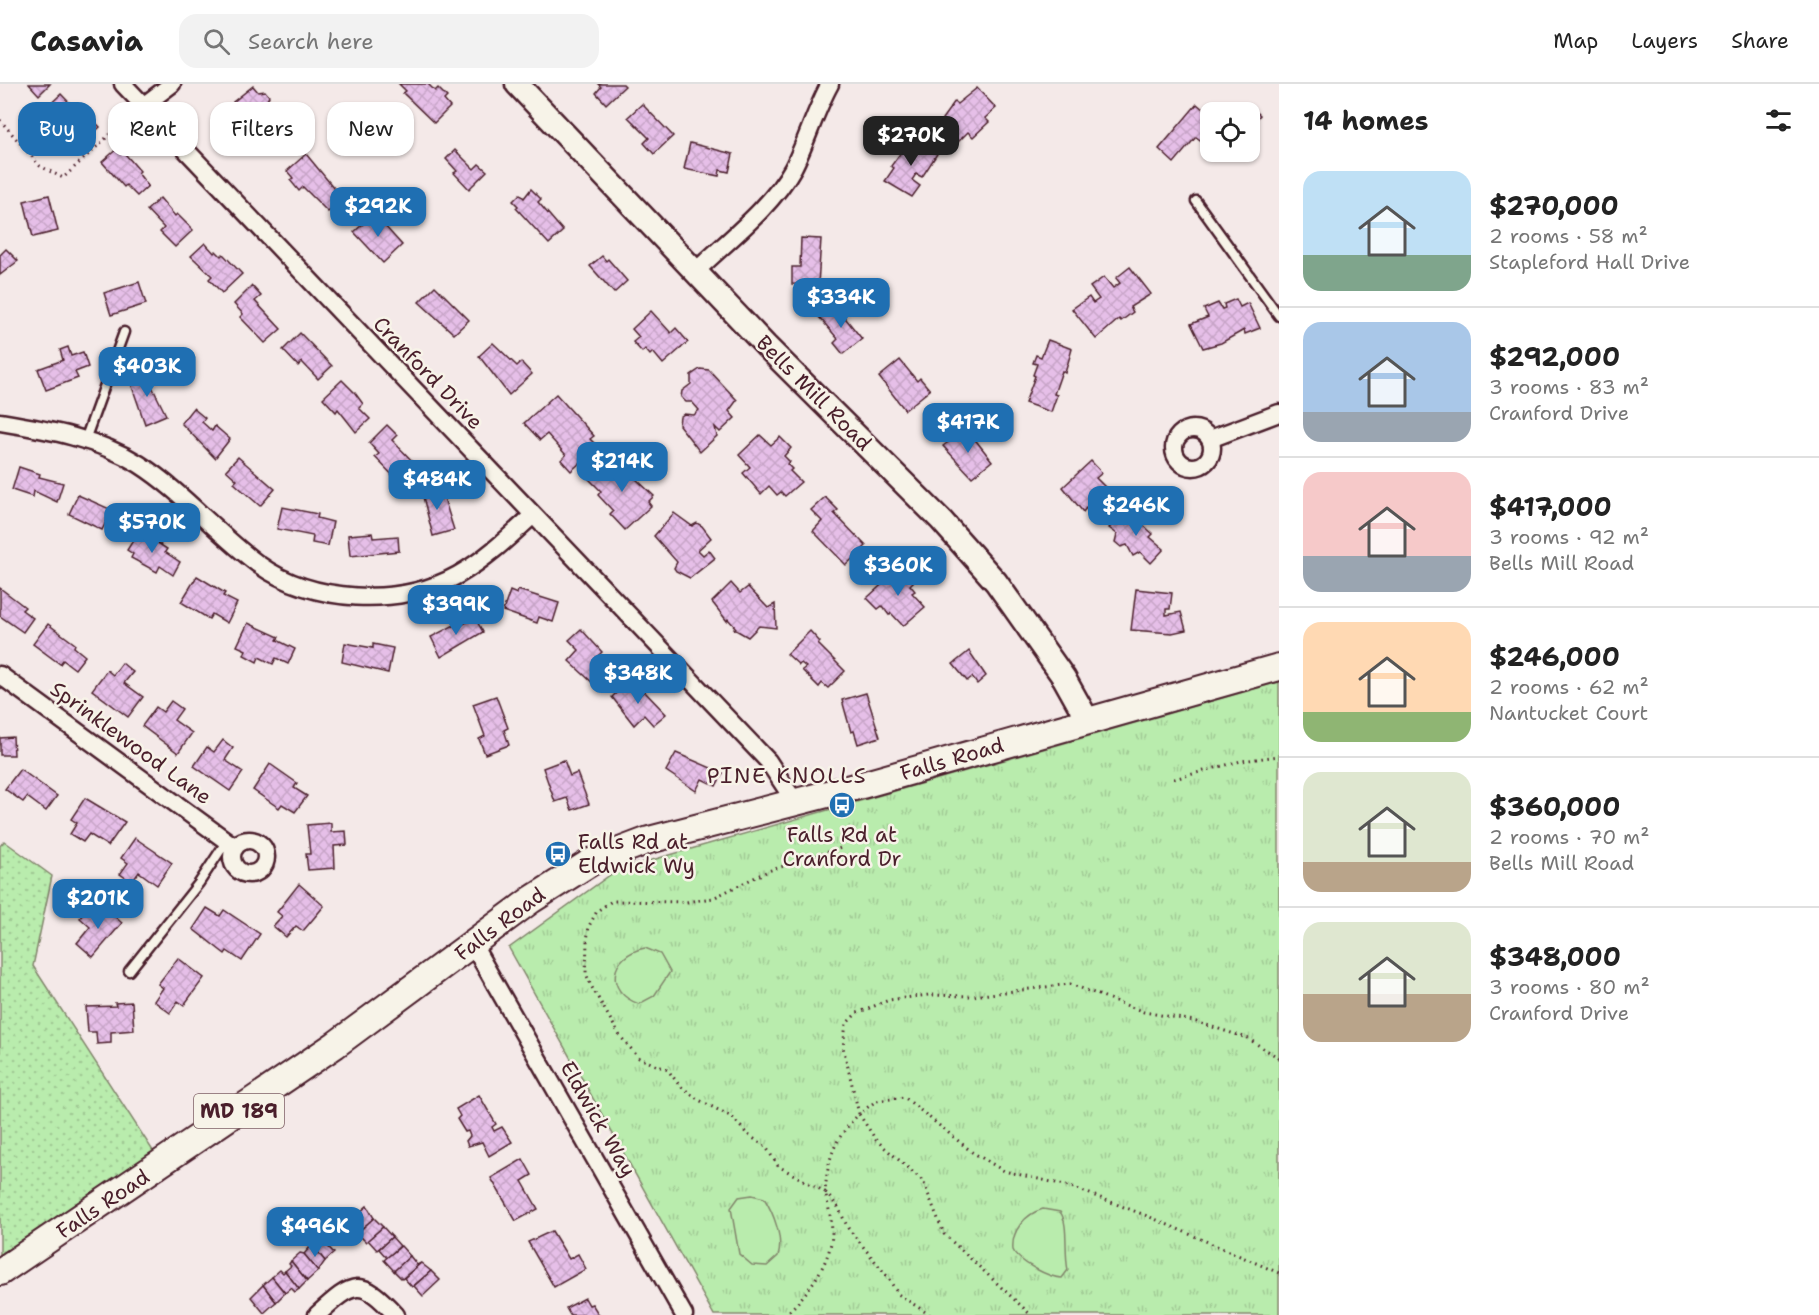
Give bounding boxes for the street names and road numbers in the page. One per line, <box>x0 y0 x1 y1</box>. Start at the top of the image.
street label: Cranford Drive <box>367 310 489 436</box>
street label: Bells Mill Road <box>750 329 878 457</box>
street label: Sprinklewood Lane <box>45 675 217 811</box>
street label: Falls Road <box>897 731 1007 787</box>
street label: Falls Road <box>449 881 551 967</box>
street label: Eldwick Way <box>554 1056 642 1182</box>
road number: MD 189 <box>194 1094 284 1128</box>
street label: Falls Road <box>51 1163 155 1245</box>

